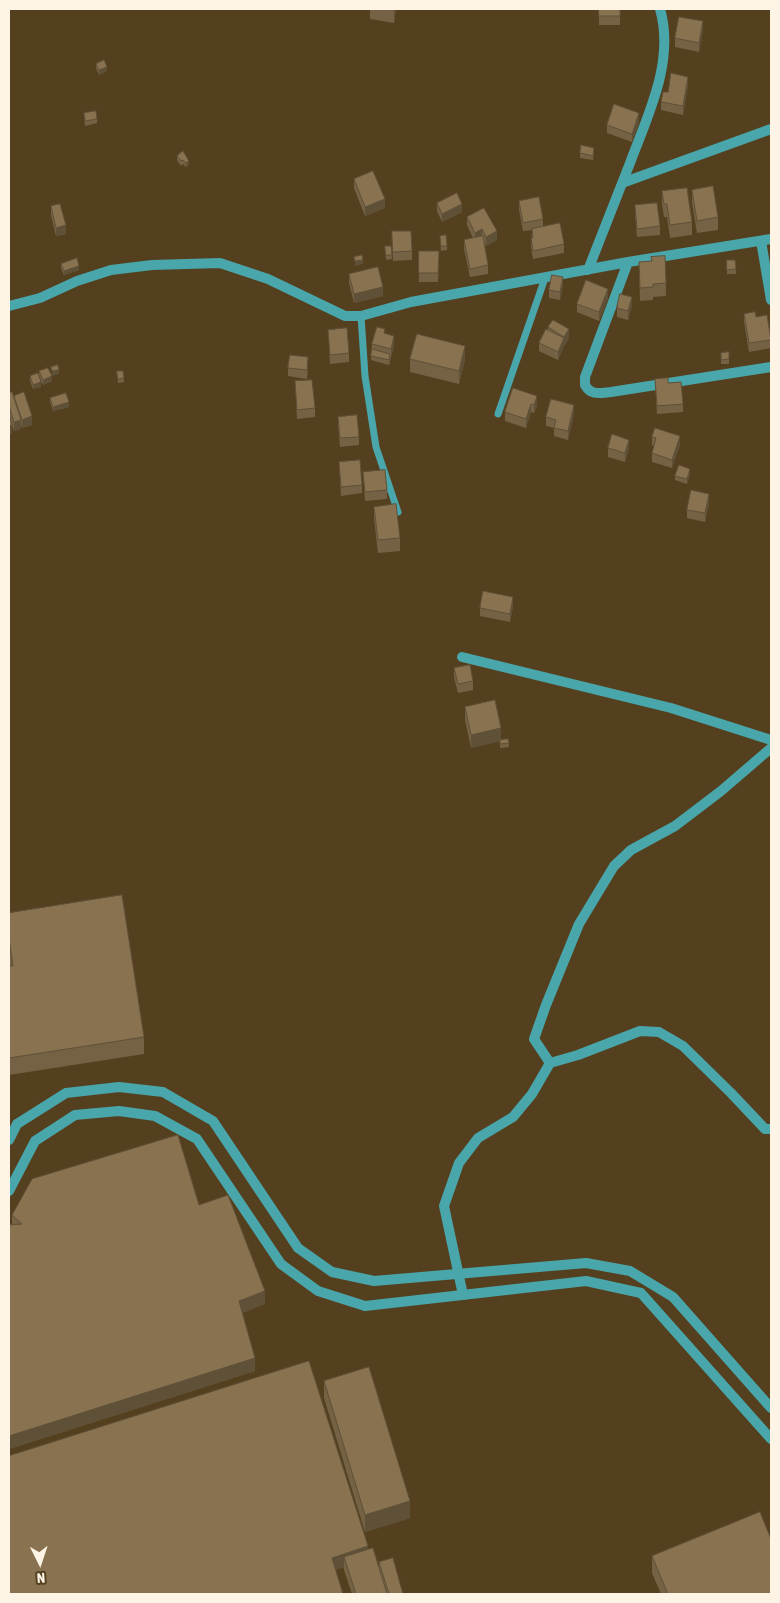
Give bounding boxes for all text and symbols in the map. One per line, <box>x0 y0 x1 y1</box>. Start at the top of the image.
north arrow <box>15 1538 65 1588</box>
text: N <box>36 1570 46 1586</box>

